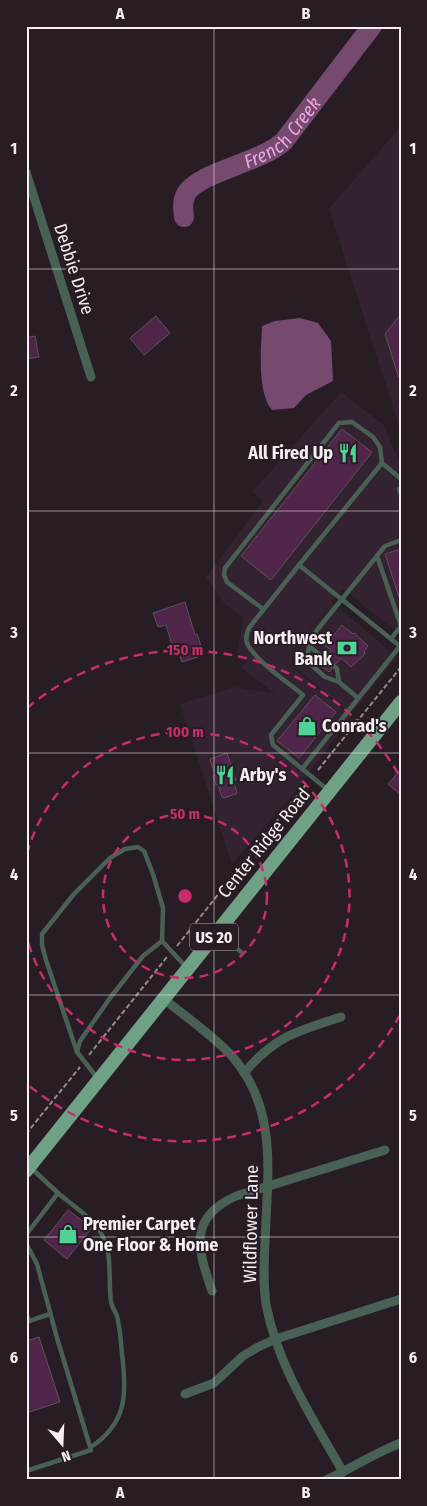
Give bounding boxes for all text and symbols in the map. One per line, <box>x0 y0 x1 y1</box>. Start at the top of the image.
text: A <box>115 4 125 23</box>
text: B <box>302 4 311 23</box>
water label: French Creek <box>241 92 326 173</box>
text: 1 <box>11 139 17 158</box>
text: 1 <box>410 139 416 158</box>
street label: Debbie Drive <box>49 221 99 317</box>
text: 2 <box>9 381 18 400</box>
text: 2 <box>408 381 417 400</box>
place label: All Fired Up <box>247 442 333 464</box>
restaurant icon: All Fired Up <box>337 442 359 464</box>
text: 3 <box>9 623 18 642</box>
text: 3 <box>408 623 417 642</box>
place label: Northwest Bank <box>254 627 333 670</box>
bank icon: Northwest Bank <box>336 637 358 659</box>
text: 150 m <box>167 641 203 659</box>
shop icon: Conrad's <box>296 715 318 737</box>
place label: Conrad's <box>322 715 387 737</box>
text: 100 m <box>166 723 204 741</box>
restaurant icon: Arby's <box>214 764 236 786</box>
place label: Arby's <box>239 764 286 786</box>
street label: Center Ridge Road <box>213 784 315 902</box>
text: 50 m <box>170 805 200 823</box>
text: 4 <box>10 865 18 884</box>
text: 4 <box>409 865 417 884</box>
centre of rings <box>176 887 194 905</box>
road number: US 20 <box>190 924 238 950</box>
text: 5 <box>10 1106 18 1125</box>
text: 5 <box>409 1106 417 1125</box>
street label: Wildflower Lane <box>239 1165 263 1283</box>
place label: Premier Carpet One Floor & Home <box>83 1213 218 1256</box>
shop icon: Premier Carpet One Floor & Home <box>57 1223 79 1245</box>
text: 6 <box>10 1348 18 1367</box>
text: 6 <box>409 1348 417 1367</box>
north arrow <box>38 1418 88 1468</box>
text: N <box>59 1446 73 1465</box>
text: A <box>115 1483 125 1502</box>
text: B <box>302 1483 311 1502</box>

